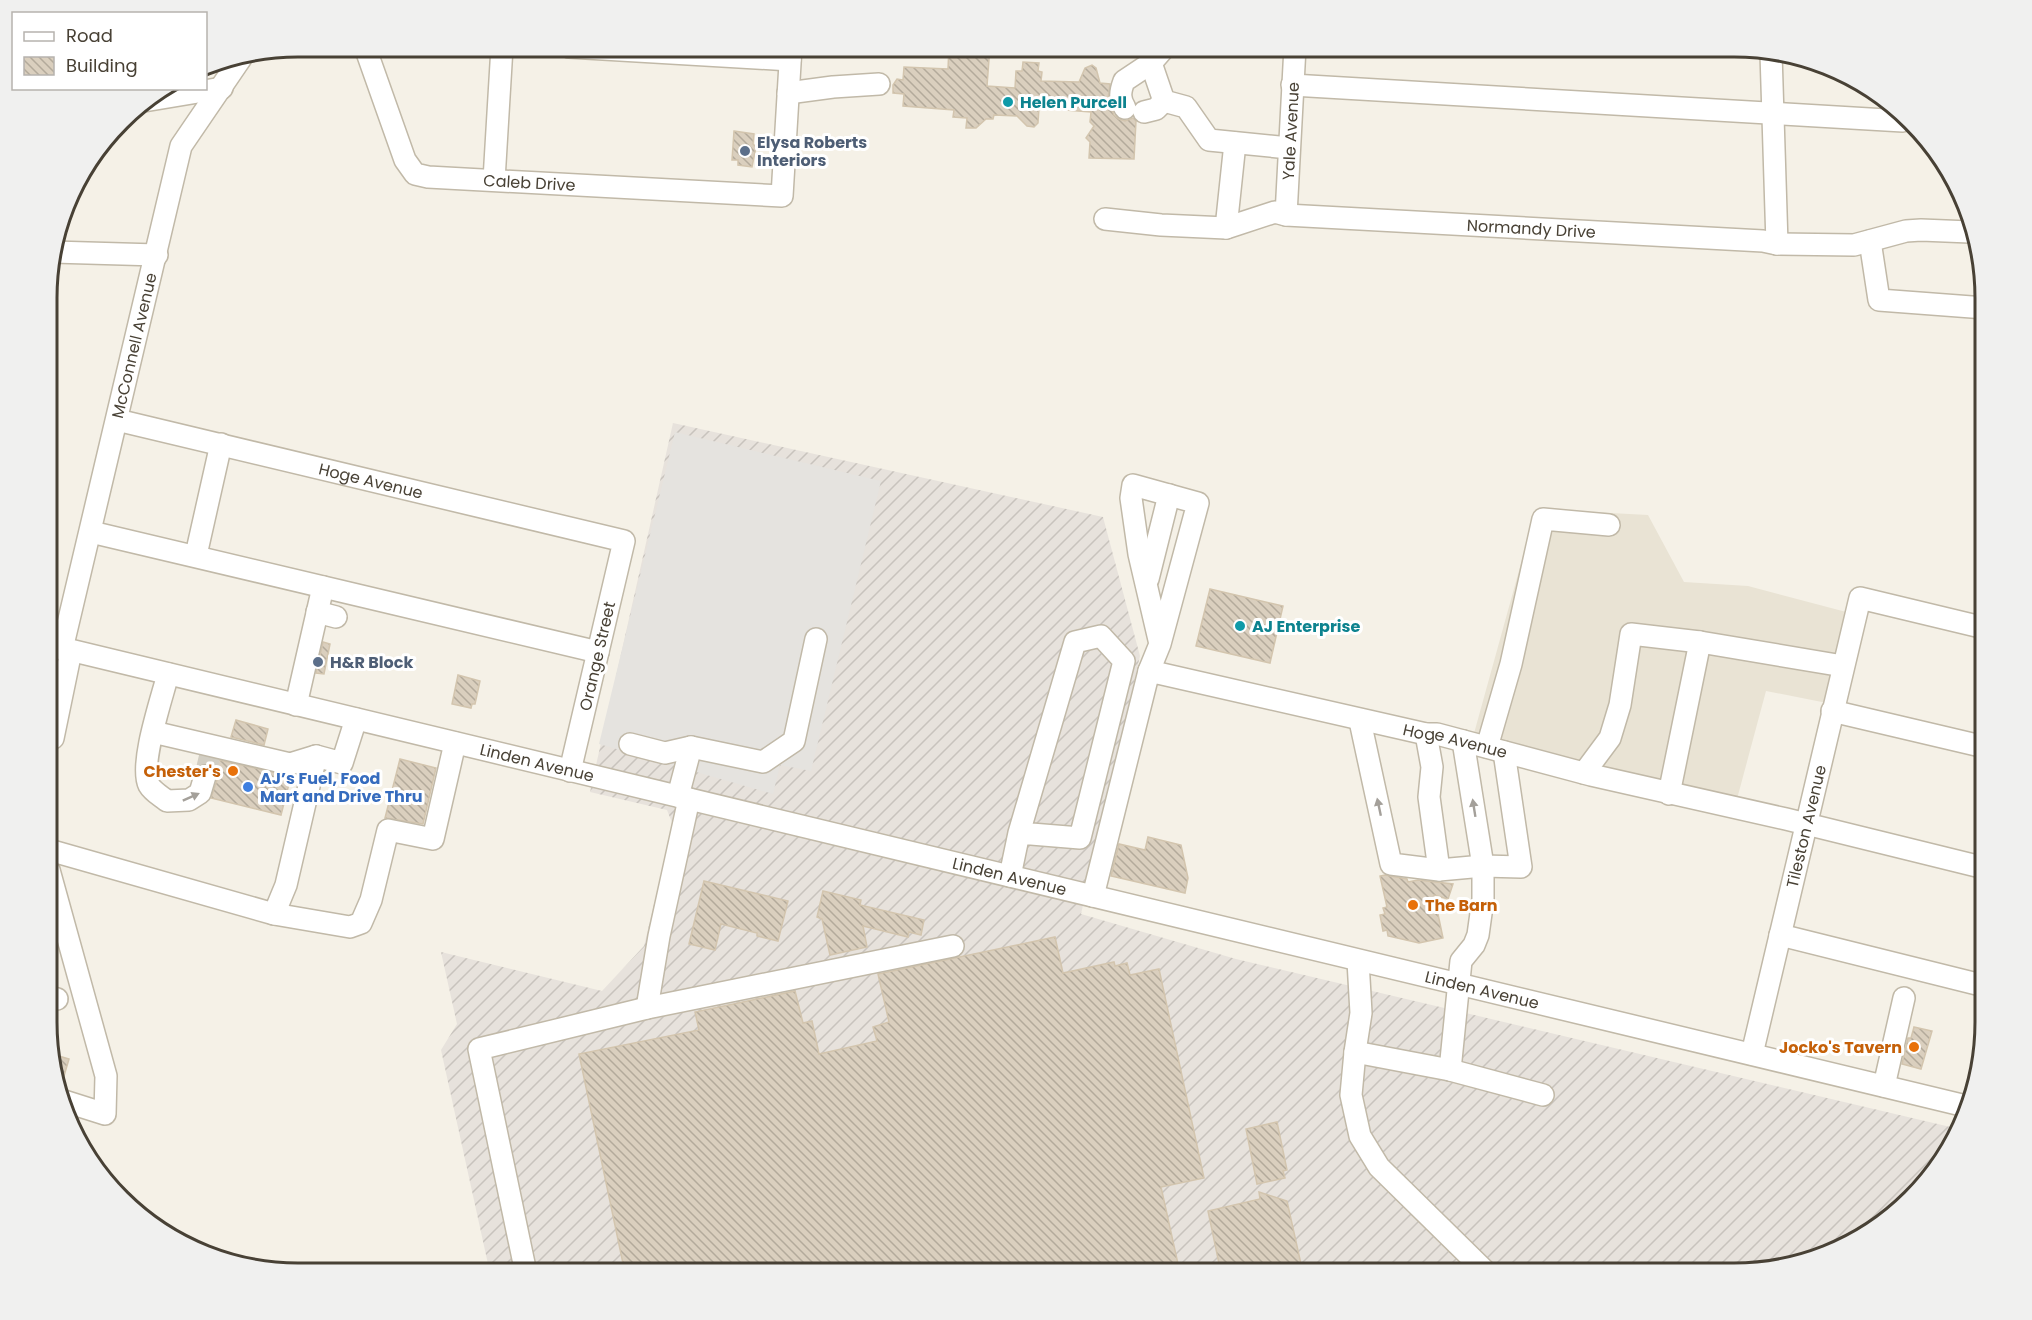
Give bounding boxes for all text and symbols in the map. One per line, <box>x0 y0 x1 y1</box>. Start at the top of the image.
legend <box>12 12 207 90</box>
text: Road <box>66 23 113 48</box>
text: Building <box>66 53 138 78</box>
street label: Yale Avenue <box>1277 81 1305 181</box>
place label: Helen Purcell <box>1020 91 1127 114</box>
marker: Helen Purcell <box>1001 95 1015 109</box>
place label: Elysa Roberts Interiors <box>757 131 867 172</box>
marker: Elysa Roberts Interiors <box>738 144 752 158</box>
street label: Caleb Drive <box>483 169 576 197</box>
street label: Normandy Drive <box>1466 214 1597 244</box>
street label: McConnell Avenue <box>106 270 163 421</box>
street label: Hoge Avenue <box>316 458 425 505</box>
street label: Orange Street <box>574 599 621 713</box>
place label: AJ Enterprise <box>1252 615 1360 638</box>
marker: AJ Enterprise <box>1233 619 1247 633</box>
place label: H&R Block <box>330 651 413 674</box>
marker: H&R Block <box>311 655 325 669</box>
street label: Hoge Avenue <box>1401 718 1510 764</box>
street label: Linden Avenue <box>478 738 596 788</box>
place label: Chester's <box>144 760 221 783</box>
street label: Tileston Avenue <box>1781 763 1832 890</box>
marker: Chester's <box>226 764 240 778</box>
place label: AJ’s Fuel, Food Mart and Drive Thru <box>260 767 423 808</box>
marker: AJ’s Fuel, Food Mart and Drive Thru <box>241 780 255 794</box>
one-way arrow <box>182 792 200 802</box>
one-way arrow <box>1374 797 1383 816</box>
one-way arrow <box>1469 799 1478 818</box>
street label: Linden Avenue <box>950 852 1069 901</box>
place label: The Barn <box>1425 894 1498 917</box>
marker: The Barn <box>1406 898 1420 912</box>
street label: Linden Avenue <box>1423 965 1541 1015</box>
place label: Jocko's Tavern <box>1779 1036 1902 1059</box>
marker: Jocko's Tavern <box>1907 1040 1921 1054</box>

